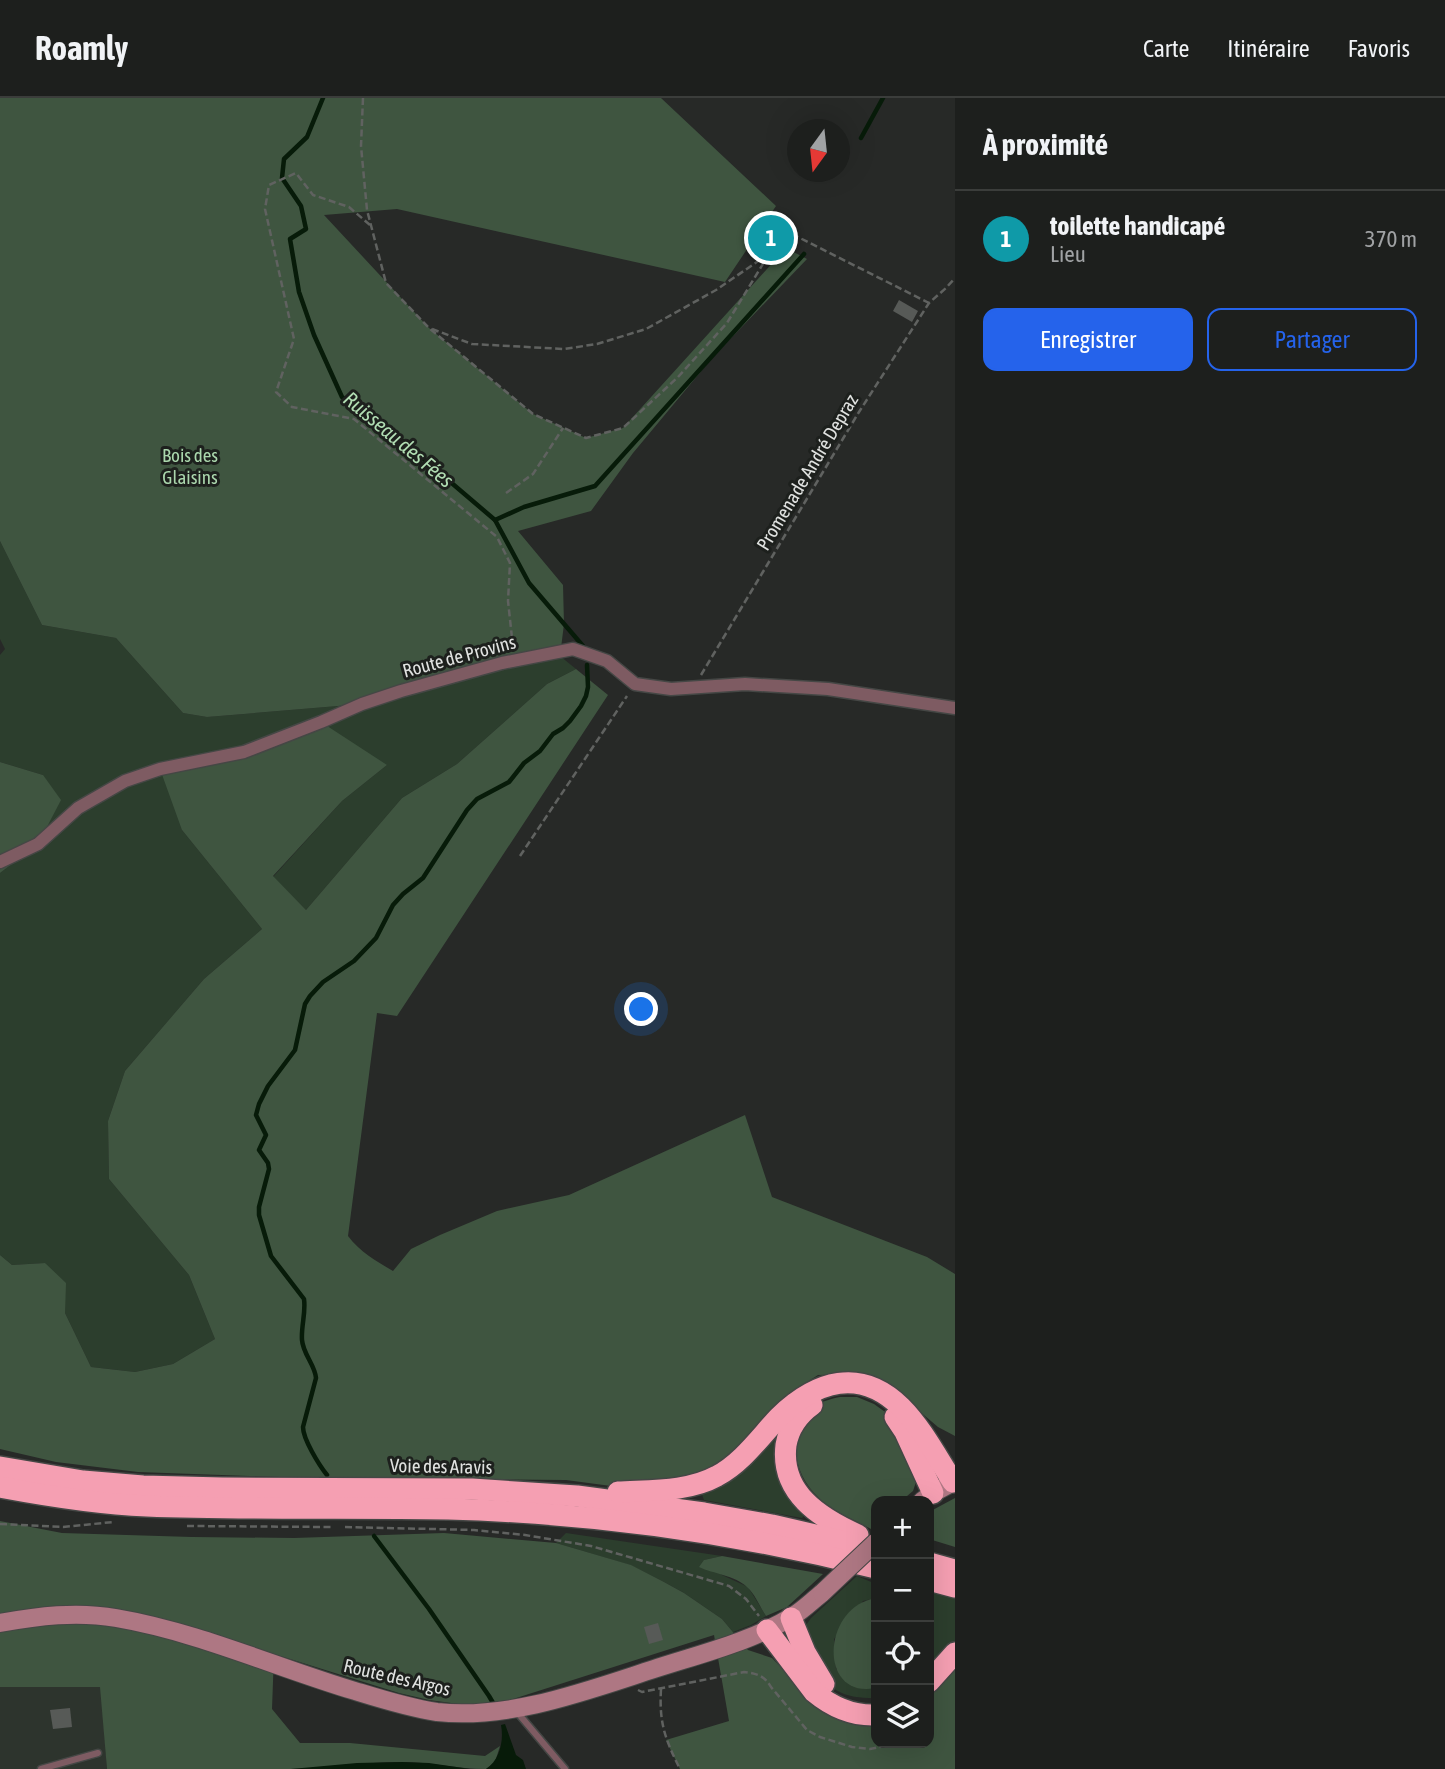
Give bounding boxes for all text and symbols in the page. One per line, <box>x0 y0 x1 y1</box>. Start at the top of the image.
text: Roamly <box>35 29 128 67</box>
text: Carte <box>1143 35 1189 62</box>
text: Itinéraire <box>1227 35 1310 62</box>
text: Favoris <box>1348 35 1410 62</box>
north arrow <box>787 119 850 182</box>
text: À proximité <box>983 127 1108 161</box>
text: toilette handicapé <box>1050 211 1225 241</box>
pin: 1 <box>748 212 794 264</box>
text: 1 <box>1001 226 1011 252</box>
text: 370 m <box>1365 226 1417 252</box>
text: Lieu <box>1050 241 1086 267</box>
button: Enregistrer <box>983 308 1193 371</box>
button: Partager <box>1207 308 1417 371</box>
water label: Ruisseau des Fées <box>339 386 459 492</box>
street label: Promenade André Depraz <box>752 390 862 554</box>
park label: Bois des Glaisins <box>162 444 218 488</box>
street label: Route de Provins <box>400 630 518 682</box>
your location <box>624 992 658 1026</box>
street label: Voie des Aravis <box>390 1454 493 1478</box>
map controls <box>871 1496 934 1748</box>
button: + <box>871 1496 934 1559</box>
button: − <box>871 1559 934 1622</box>
button: locate <box>871 1622 934 1685</box>
street label: Route des Argos <box>341 1654 453 1700</box>
button: layers <box>871 1685 934 1748</box>

